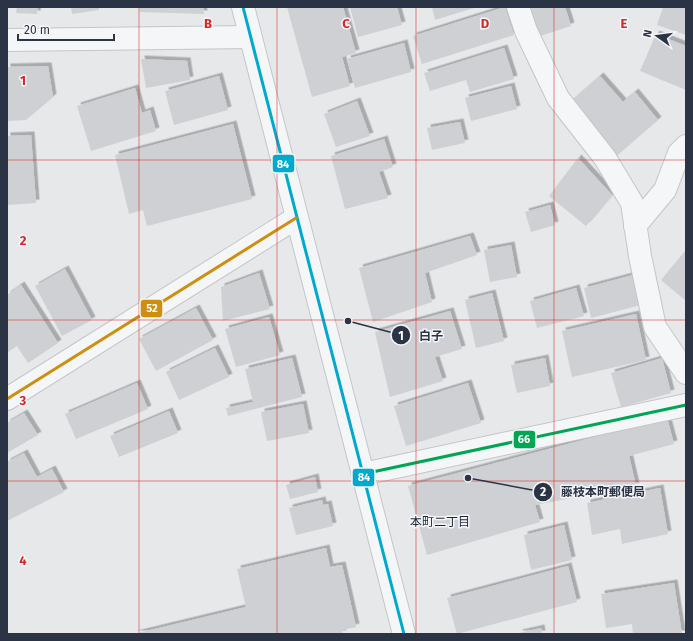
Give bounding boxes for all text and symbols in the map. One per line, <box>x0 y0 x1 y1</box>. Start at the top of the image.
scale bar <box>18 16 114 42</box>
text: B <box>204 16 212 31</box>
text: C <box>342 16 350 31</box>
text: D <box>481 16 490 31</box>
text: E <box>621 16 628 31</box>
north arrow <box>637 16 677 56</box>
text: 20 m <box>24 23 50 37</box>
text: N <box>641 29 655 39</box>
text: 1 <box>20 73 26 88</box>
line badge: 84 <box>272 154 295 173</box>
text: 84 <box>277 158 289 171</box>
text: 2 <box>20 233 27 248</box>
line badge: 52 <box>140 299 163 318</box>
text: 52 <box>146 302 158 315</box>
callout: 白子 <box>391 323 451 347</box>
text: 1 <box>398 329 404 343</box>
text: 白子 <box>419 329 443 343</box>
text: 3 <box>19 393 27 408</box>
line badge: 66 <box>513 430 536 449</box>
text: 66 <box>518 433 530 446</box>
line badge: 84 <box>352 468 375 487</box>
text: 84 <box>358 471 370 484</box>
callout: 藤枝本町郵便局 <box>533 480 653 504</box>
text: 2 <box>540 485 546 499</box>
text: 藤枝本町郵便局 <box>561 485 645 499</box>
district label: 本町二丁目 <box>410 515 470 529</box>
text: 4 <box>19 553 27 568</box>

